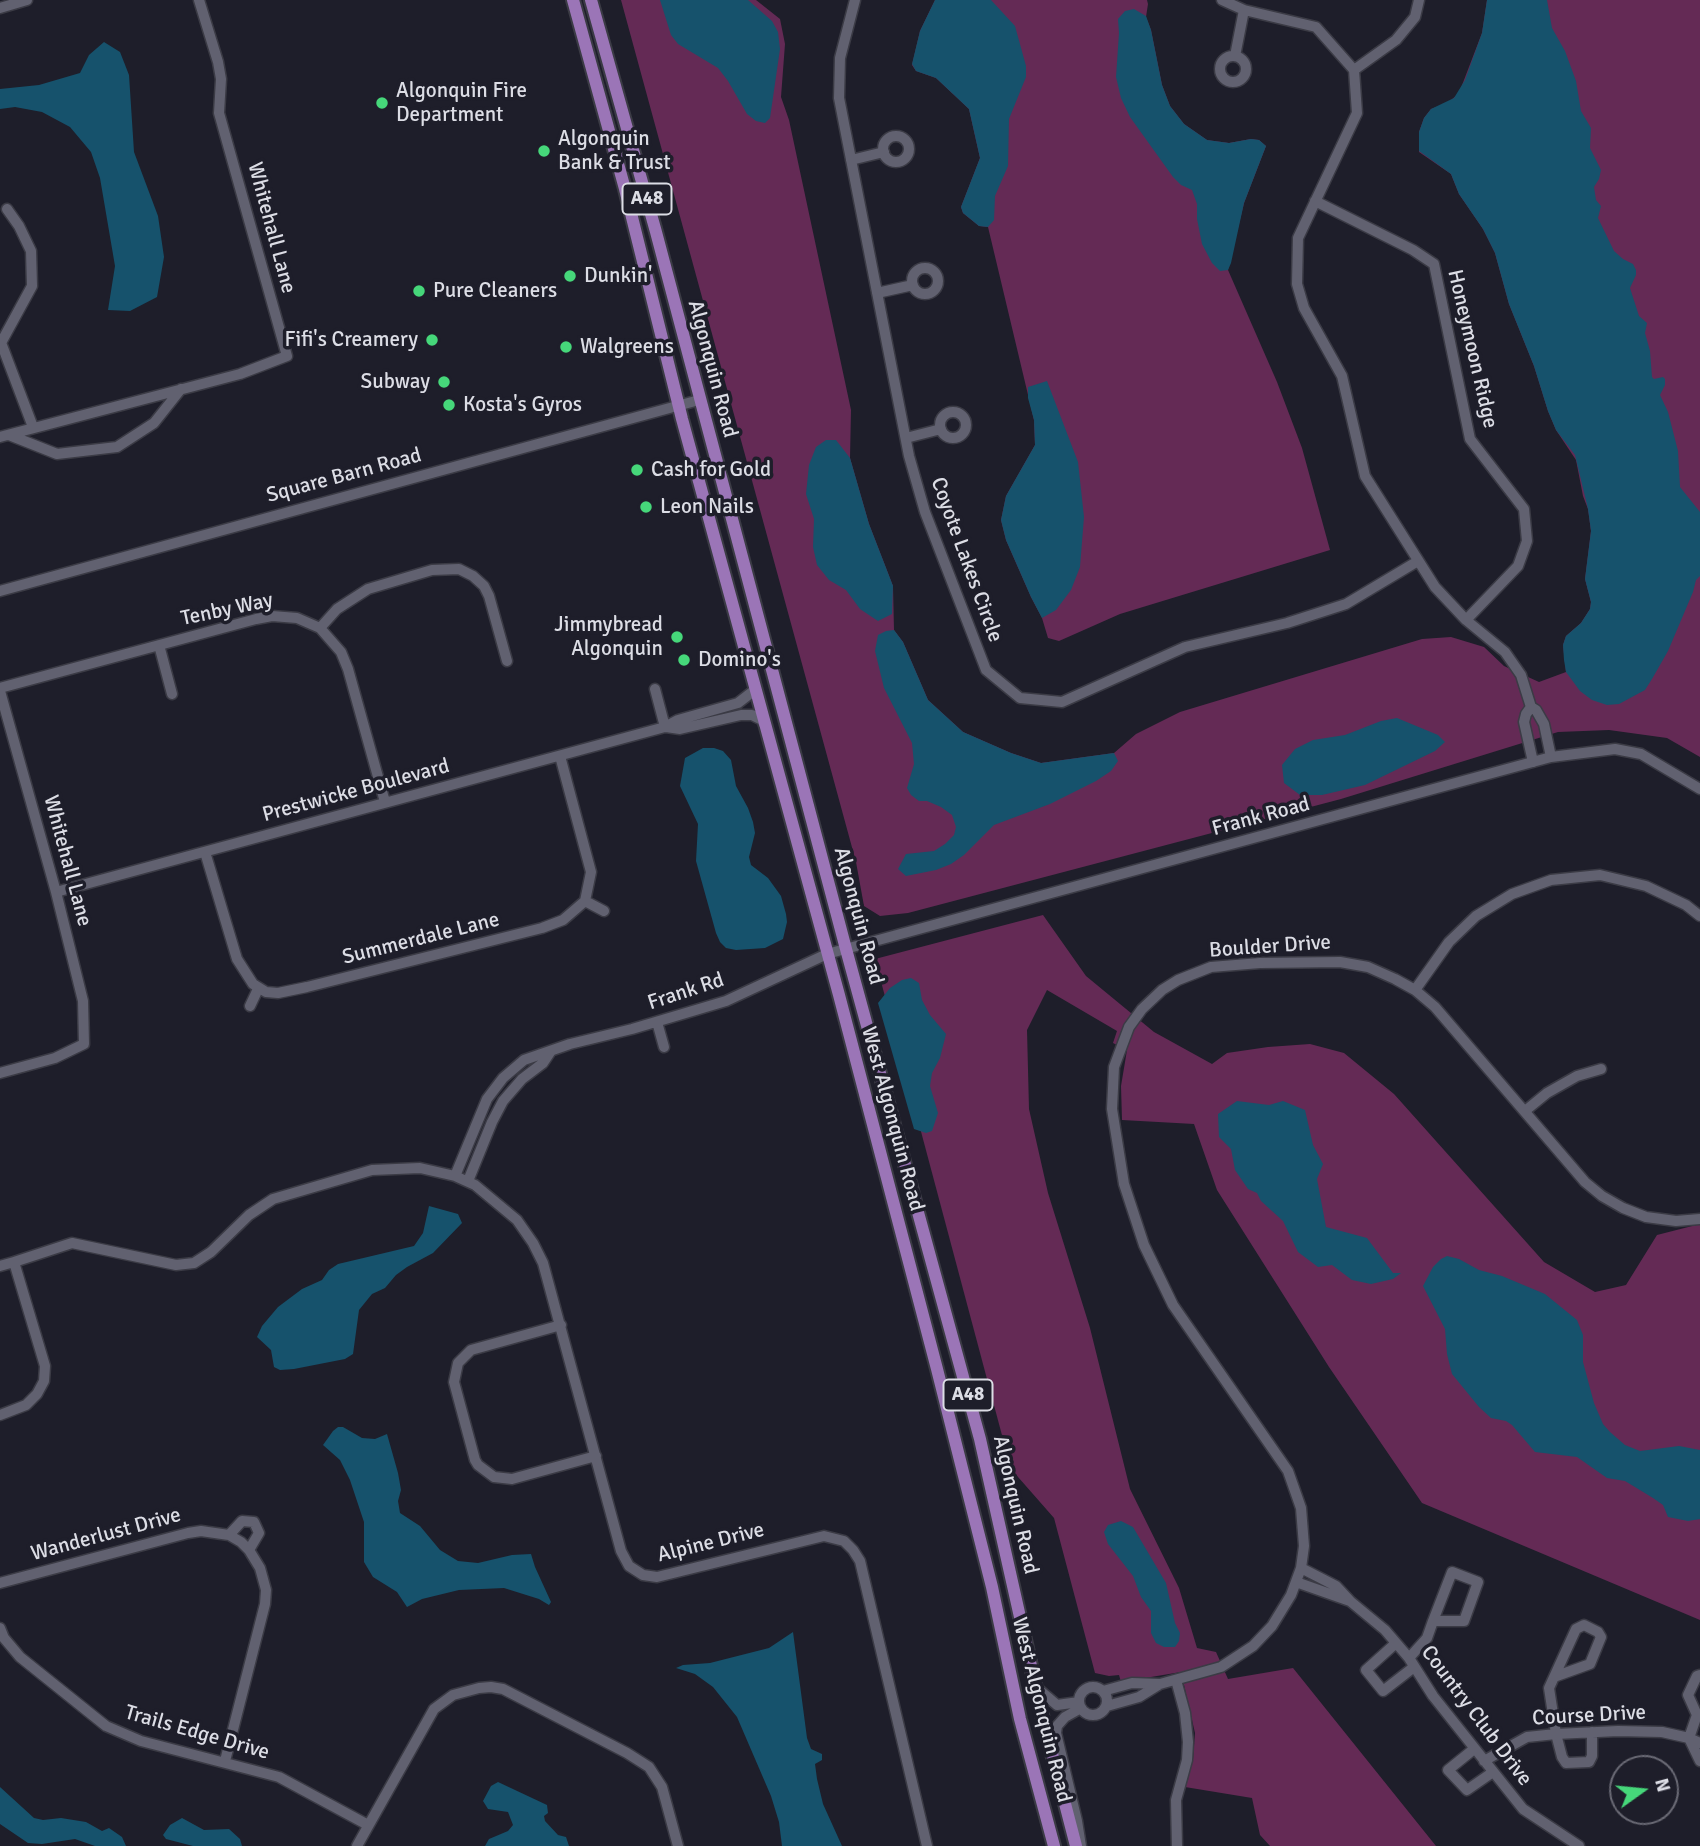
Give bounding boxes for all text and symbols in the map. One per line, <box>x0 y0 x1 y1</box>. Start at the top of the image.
place label: Algonquin Fire Department <box>396 78 527 128</box>
marker: Algonquin Fire Department <box>374 95 390 111</box>
place label: Algonquin Bank & Trust <box>558 126 671 176</box>
marker: Algonquin Bank & Trust <box>536 143 552 159</box>
street label: Whitehall Lane <box>241 160 301 296</box>
road number: A48 <box>622 183 672 214</box>
place label: Dunkin' <box>584 263 652 289</box>
street label: Honeymoon Ridge <box>1441 267 1503 431</box>
marker: Dunkin' <box>562 268 578 284</box>
place label: Pure Cleaners <box>433 278 557 304</box>
marker: Pure Cleaners <box>411 283 427 299</box>
street label: Algonquin Road <box>682 297 742 441</box>
place label: Fifi's Creamery <box>285 327 418 353</box>
marker: Fifi's Creamery <box>424 332 440 348</box>
place label: Walgreens <box>580 334 674 360</box>
marker: Walgreens <box>558 339 574 355</box>
place label: Subway <box>361 369 430 395</box>
marker: Subway <box>436 374 452 390</box>
place label: Kosta's Gyros <box>463 392 582 418</box>
marker: Kosta's Gyros <box>441 397 457 413</box>
street label: Square Barn Road <box>264 443 424 509</box>
place label: Cash for Gold <box>651 457 771 483</box>
marker: Cash for Gold <box>629 462 645 478</box>
street label: Coyote Lakes Circle <box>924 474 1008 646</box>
place label: Leon Nails <box>660 494 754 520</box>
marker: Leon Nails <box>638 499 654 515</box>
street label: Tenby Way <box>179 588 275 632</box>
place label: Jimmybread Algonquin <box>554 612 663 662</box>
marker: Jimmybread Algonquin <box>669 629 685 645</box>
place label: Domino's <box>698 647 781 673</box>
marker: Domino's <box>676 652 692 668</box>
street label: Prestwicke Boulevard <box>260 754 452 828</box>
street label: Frank Road <box>1209 792 1313 842</box>
street label: Whitehall Lane <box>37 793 97 929</box>
street label: Algonquin Road <box>828 844 888 988</box>
street label: Summerdale Lane <box>340 907 502 971</box>
street label: Boulder Drive <box>1208 930 1332 964</box>
street label: Frank Rd <box>645 968 727 1016</box>
street label: West Algonquin Road <box>855 1024 929 1214</box>
road number: A48 <box>944 1380 992 1410</box>
street label: Algonquin Road <box>987 1433 1043 1577</box>
street label: Wanderlust Drive <box>28 1503 184 1567</box>
street label: Alpine Drive <box>655 1518 767 1568</box>
street label: West Algonquin Road <box>1006 1615 1076 1805</box>
street label: Country Club Drive <box>1415 1641 1537 1791</box>
street label: Trails Edge Drive <box>122 1700 272 1766</box>
street label: Course Drive <box>1531 1700 1647 1732</box>
north arrow <box>1609 1755 1679 1825</box>
text: N <box>1649 1776 1676 1795</box>

